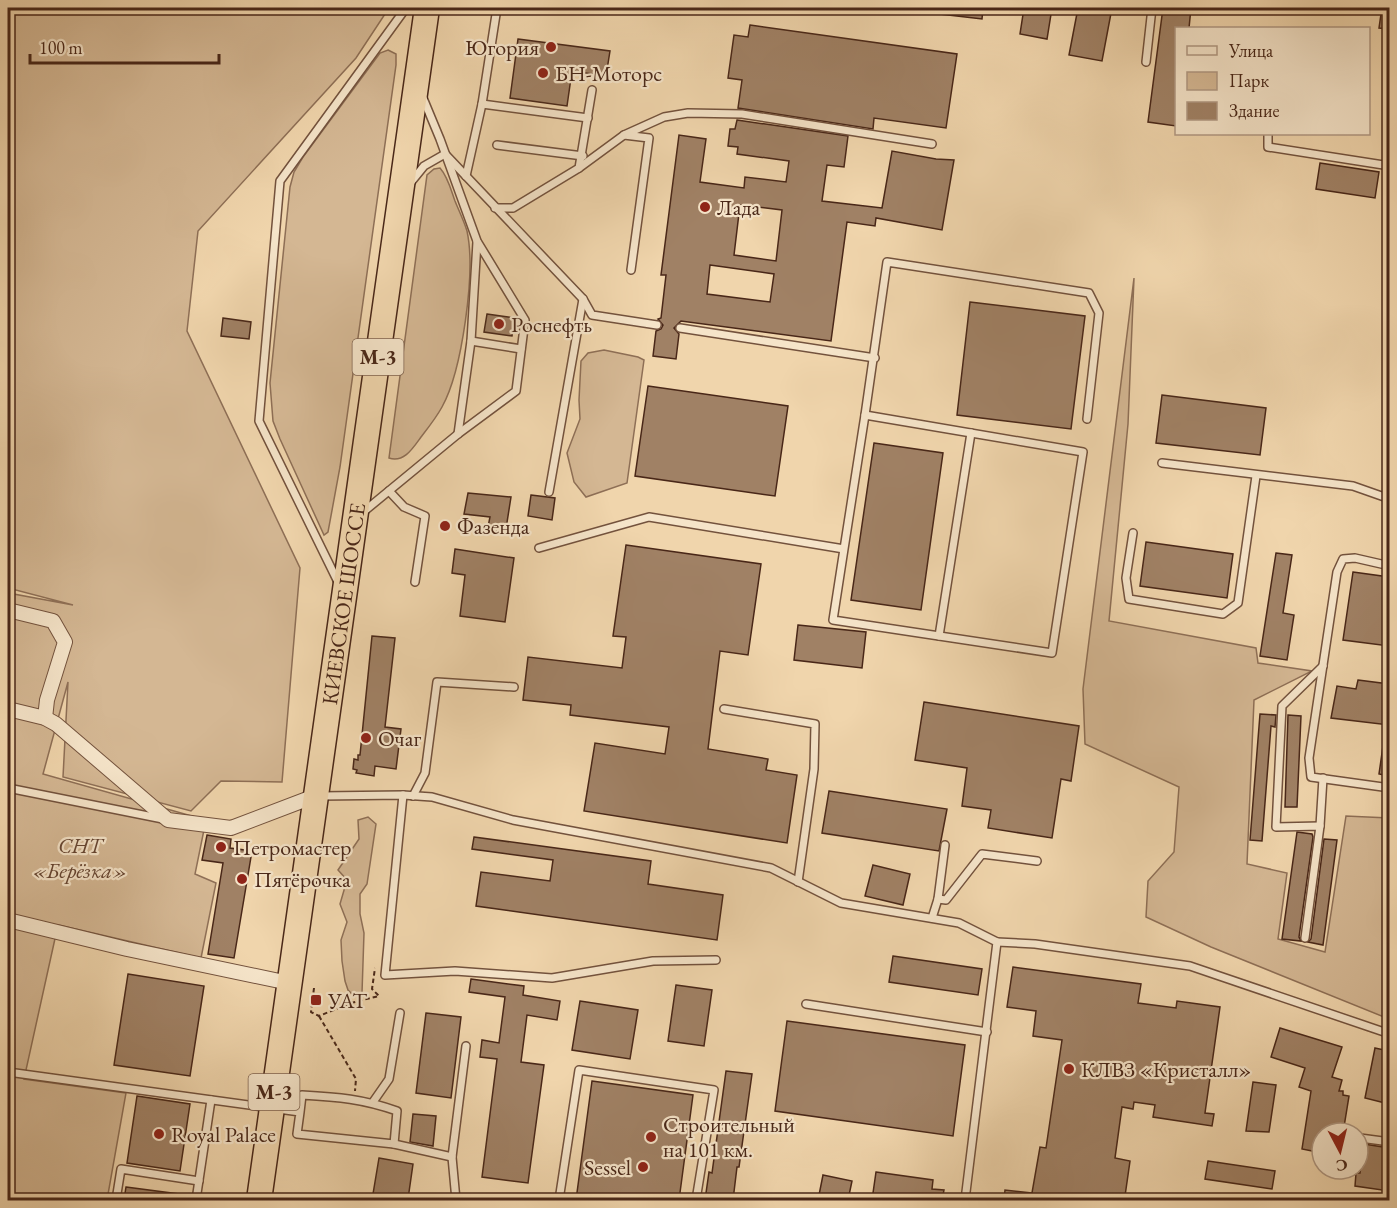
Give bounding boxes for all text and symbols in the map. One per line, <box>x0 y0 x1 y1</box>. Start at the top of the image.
scale bar <box>30 27 219 65</box>
legend <box>1175 27 1370 135</box>
place label: Югория <box>465 33 539 62</box>
text: 100 m <box>39 36 83 59</box>
text: Улица <box>1228 39 1274 62</box>
marker: Югория <box>544 40 558 54</box>
place label: БН-Моторс <box>555 59 662 88</box>
marker: БН-Моторс <box>536 66 550 80</box>
text: Парк <box>1229 69 1269 92</box>
text: Здание <box>1229 99 1279 122</box>
place label: Лада <box>717 193 760 222</box>
marker: Лада <box>698 200 712 214</box>
place label: Роснефть <box>511 310 592 339</box>
marker: Роснефть <box>492 317 506 331</box>
road number: М-3 <box>352 339 404 375</box>
street label: КИЕВСКОЕ ШОССЕ <box>315 501 372 707</box>
place label: Фазенда <box>457 512 530 541</box>
marker: Фазенда <box>438 519 452 533</box>
place label: Очаг <box>378 724 421 753</box>
marker: Очаг <box>359 731 373 745</box>
park label: СНТ «Берёзка» <box>33 831 127 885</box>
place label: Петромастер <box>233 833 351 862</box>
marker: Петромастер <box>214 840 228 854</box>
place label: Пятёрочка <box>254 865 351 894</box>
marker: Пятёрочка <box>235 872 249 886</box>
place label: УАТ <box>327 986 367 1015</box>
marker: УАТ <box>309 993 323 1007</box>
place label: КЛВЗ «Кристалл» <box>1081 1055 1251 1084</box>
marker: КЛВЗ «Кристалл» <box>1062 1062 1076 1076</box>
road number: М-3 <box>248 1074 300 1110</box>
place label: Строительный на 101 км. <box>663 1110 795 1164</box>
place label: Royal Palace <box>171 1120 276 1149</box>
north arrow <box>1310 1121 1370 1181</box>
marker: Royal Palace <box>152 1127 166 1141</box>
marker: Строительный на 101 км. <box>644 1130 658 1144</box>
place label: Sessel <box>584 1153 631 1182</box>
text: С <box>1335 1154 1349 1177</box>
marker: Sessel <box>636 1160 650 1174</box>

